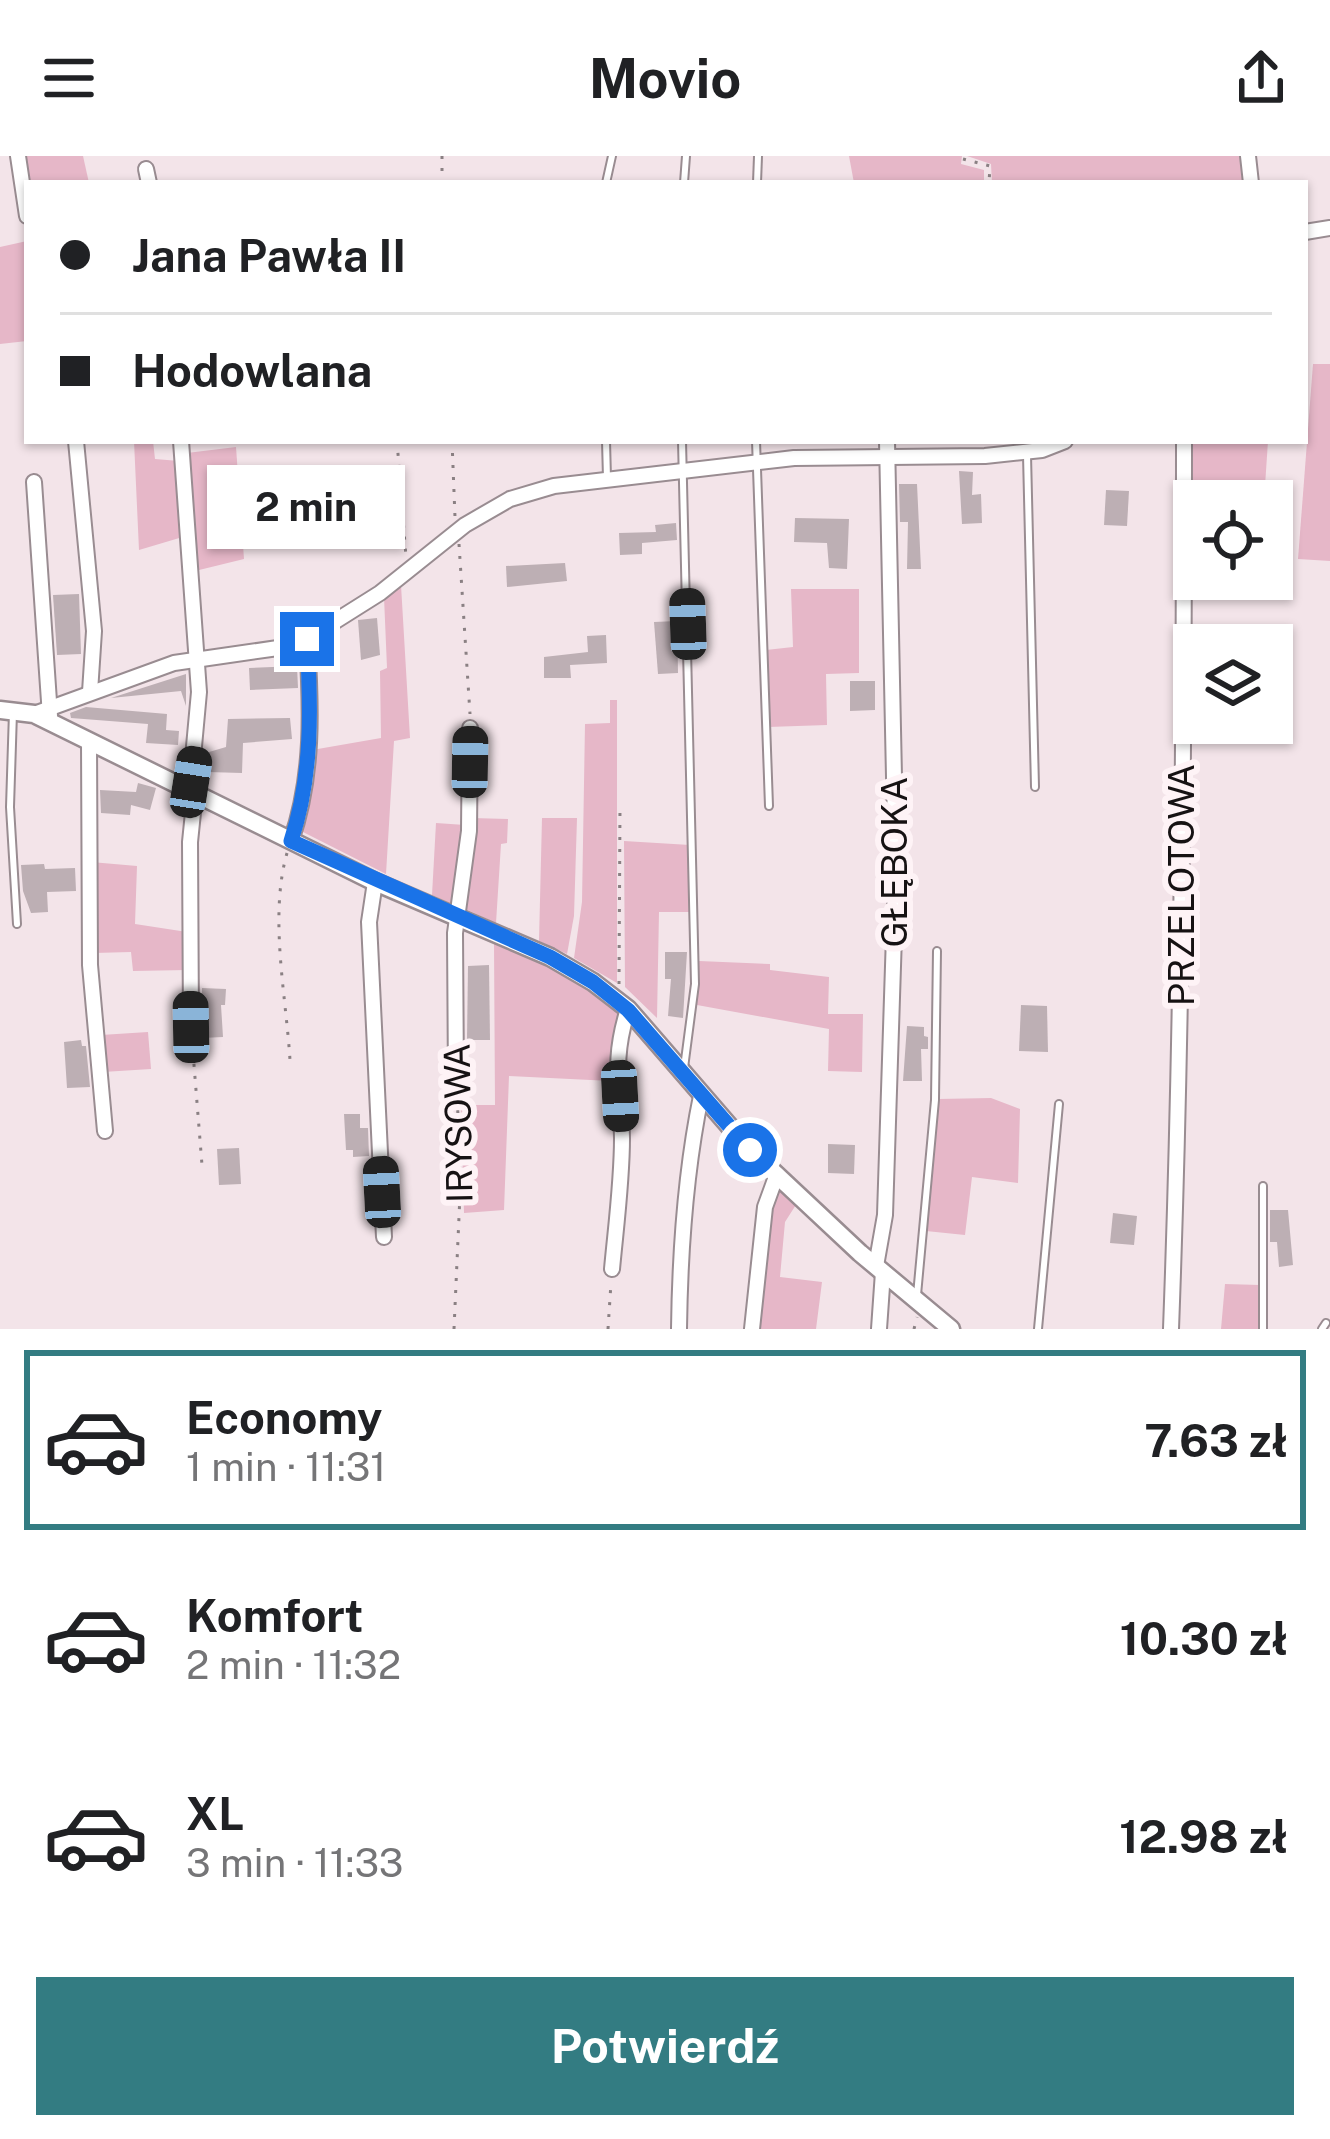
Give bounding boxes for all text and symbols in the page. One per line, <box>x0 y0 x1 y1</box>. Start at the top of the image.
icon: menu <box>36 45 102 111</box>
icon: share <box>1228 45 1294 111</box>
text: Movio <box>589 47 741 110</box>
text: Jana Pawła II <box>132 229 406 282</box>
text: Hodowlana <box>132 344 372 397</box>
callout: 2 min <box>208 465 406 549</box>
map controls <box>1173 480 1293 744</box>
button: locate <box>1173 480 1293 600</box>
text: 2 min <box>255 484 357 530</box>
car <box>669 587 707 661</box>
route end <box>280 612 334 666</box>
button: layers <box>1173 624 1293 744</box>
car <box>451 726 489 798</box>
car <box>168 744 214 820</box>
street label: PRZELOTOWA <box>1160 764 1202 1006</box>
street label: GŁĘBOKA <box>873 777 915 947</box>
car <box>172 991 210 1063</box>
street label: IRYSOWA <box>436 1043 480 1203</box>
car <box>600 1059 640 1133</box>
route start <box>723 1123 777 1177</box>
car <box>362 1155 402 1229</box>
icon: car <box>42 1386 150 1494</box>
text: Economy <box>186 1391 382 1444</box>
text: 7.63 zł <box>1144 1414 1288 1467</box>
text: 1 min · 11:31 <box>186 1444 386 1490</box>
icon: car <box>42 1584 150 1692</box>
text: Komfort <box>186 1589 363 1642</box>
text: 10.30 zł <box>1120 1612 1288 1665</box>
text: 2 min · 11:32 <box>186 1642 401 1688</box>
icon: car <box>42 1782 150 1890</box>
text: XL <box>186 1787 244 1840</box>
text: 12.98 zł <box>1119 1810 1288 1863</box>
text: 3 min · 11:33 <box>186 1840 403 1886</box>
button: Potwierdź <box>36 1977 1294 2115</box>

